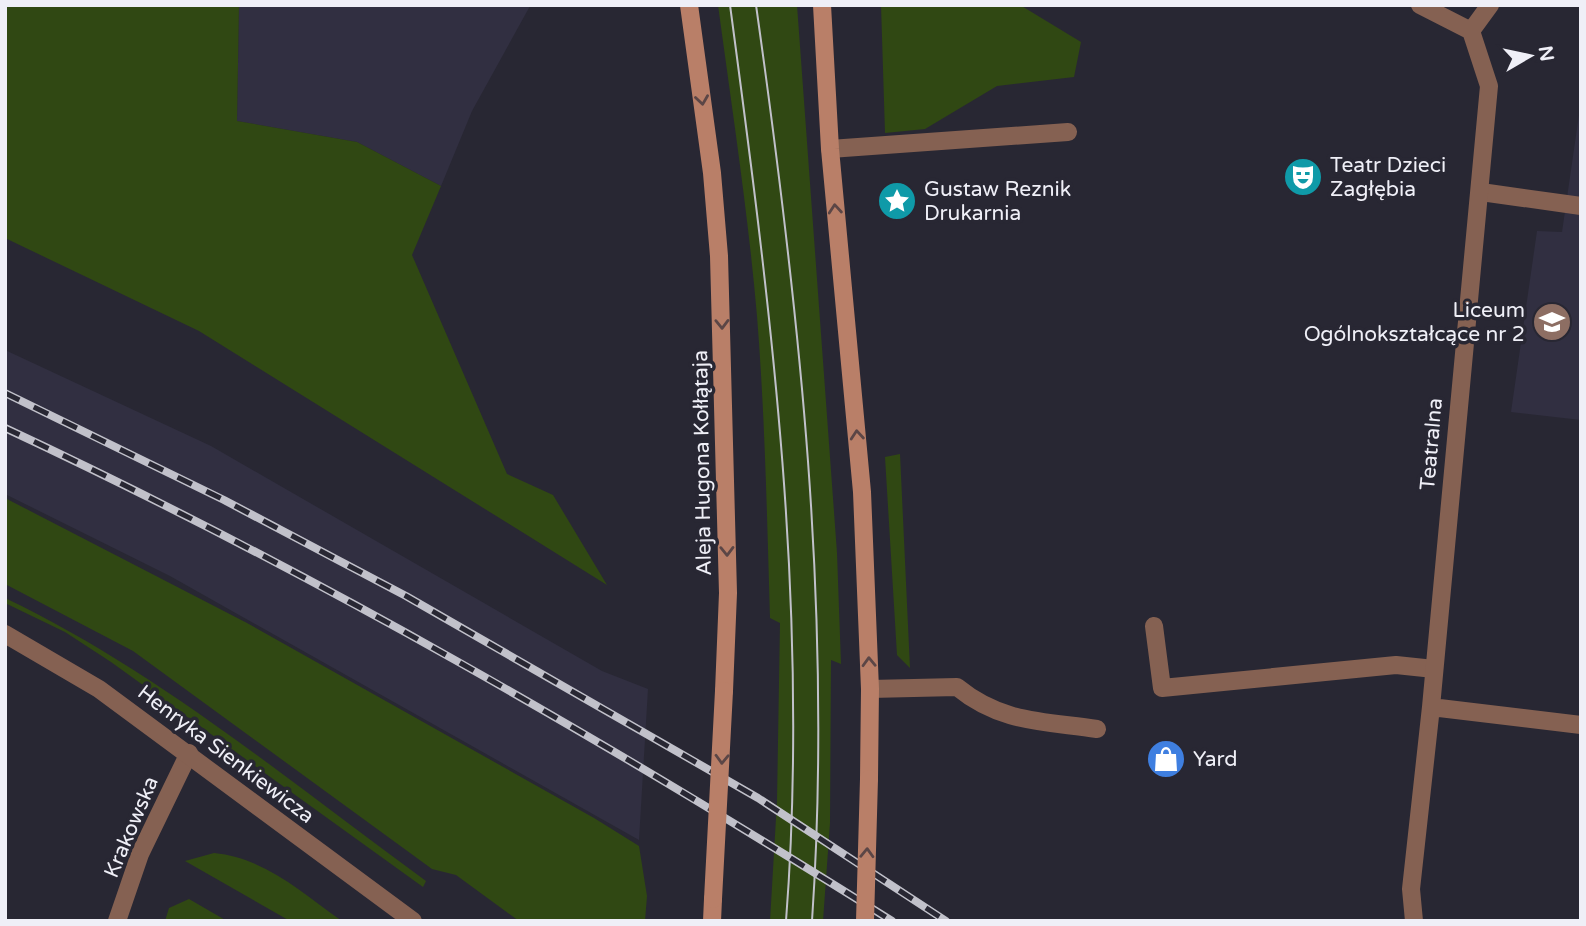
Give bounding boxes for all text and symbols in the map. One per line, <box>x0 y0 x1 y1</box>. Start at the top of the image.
north arrow <box>1495 21 1565 91</box>
text: N <box>1534 44 1558 63</box>
one-way arrow <box>694 94 709 106</box>
place label: Teatr Dzieci Zagłębia <box>1330 153 1446 202</box>
theatre icon: Teatr Dzieci Zagłębia <box>1282 156 1324 198</box>
place label: Gustaw Reznik Drukarnia <box>924 177 1071 226</box>
place icon: Gustaw Reznik Drukarnia <box>876 180 918 222</box>
one-way arrow <box>828 203 843 214</box>
place label: Liceum Ogólnokształcące nr 2 <box>1304 298 1525 347</box>
school or university icon: Liceum Ogólnokształcące nr 2 <box>1531 301 1573 343</box>
one-way arrow <box>714 319 730 330</box>
street label: Aleja Hugona Kołłątaja <box>688 350 717 576</box>
street label: Teatralna <box>1415 397 1448 491</box>
one-way arrow <box>849 429 864 441</box>
one-way arrow <box>719 546 734 557</box>
one-way arrow <box>862 656 877 667</box>
street label: Henryka Sienkiewicza <box>133 680 319 829</box>
shop icon: Yard <box>1145 738 1187 780</box>
place label: Yard <box>1193 747 1238 772</box>
one-way arrow <box>714 754 729 765</box>
street label: Krakowska <box>99 773 164 882</box>
one-way arrow <box>860 847 875 858</box>

